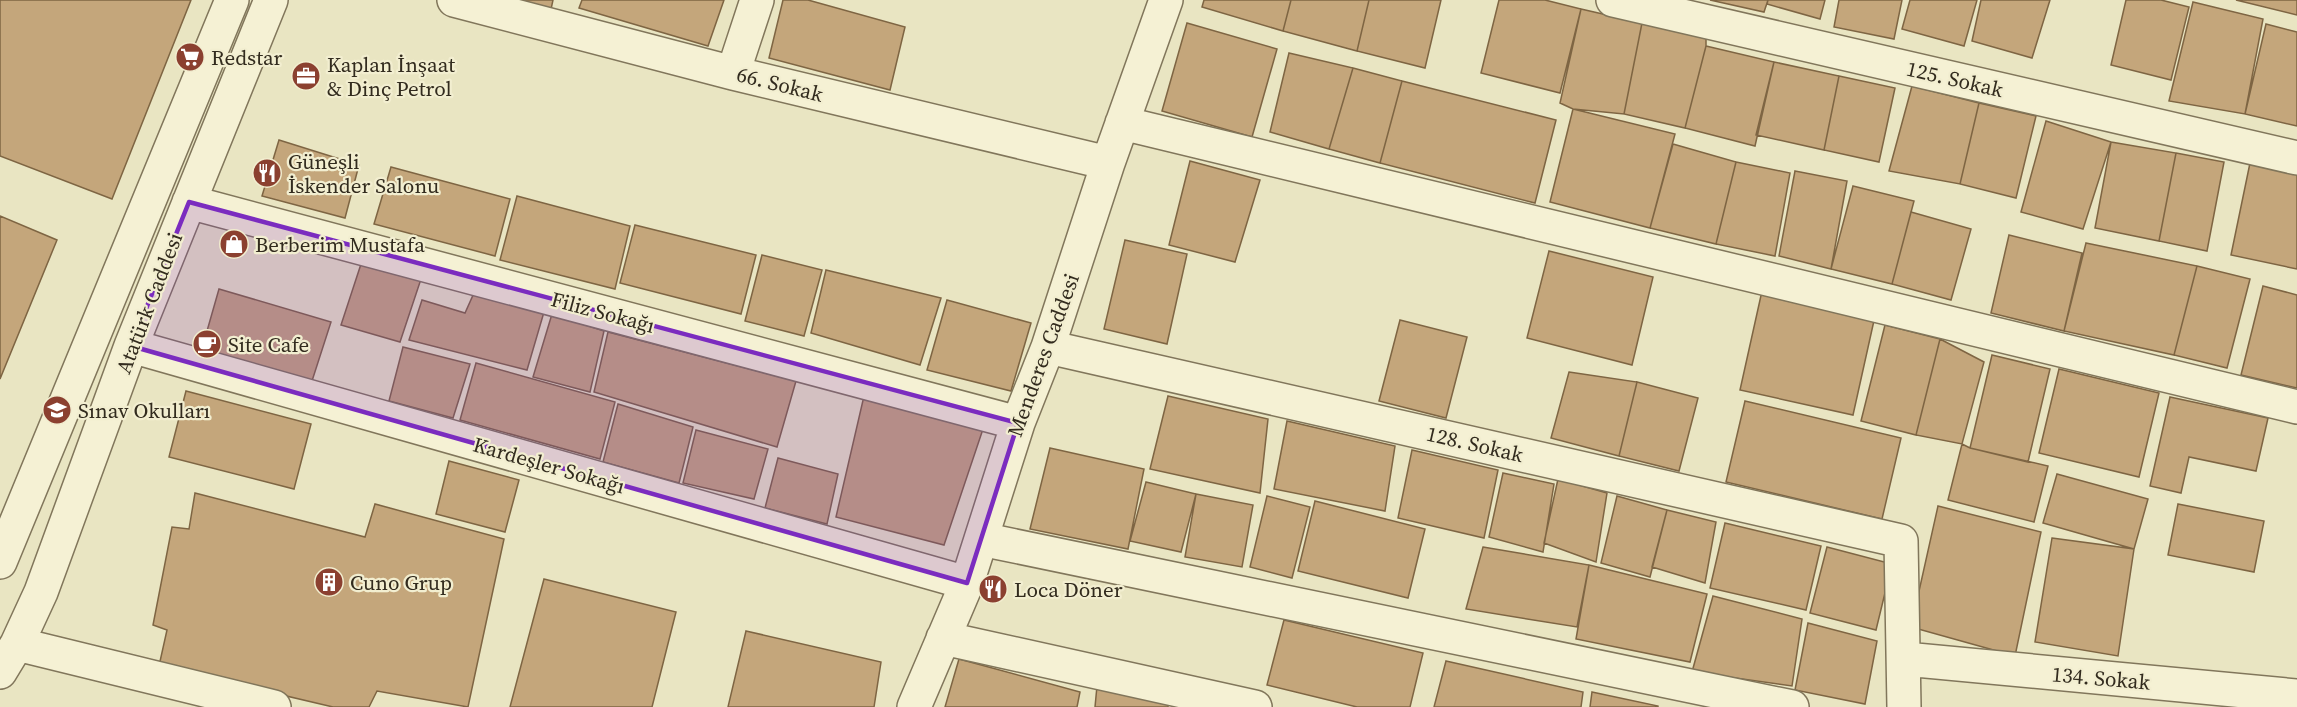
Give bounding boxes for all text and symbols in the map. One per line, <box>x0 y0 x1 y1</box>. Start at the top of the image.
supermarket icon: Redstar <box>174 41 206 73</box>
place label: Redstar <box>211 43 283 72</box>
place label: Kaplan İnşaat & Dinç Petrol <box>327 50 455 103</box>
street label: 125. Sokak <box>1904 54 2007 104</box>
street label: 66. Sokak <box>734 59 827 109</box>
office icon: Kaplan İnşaat & Dinç Petrol <box>290 60 322 92</box>
place label: Güneşli İskender Salonu <box>288 147 439 200</box>
restaurant icon: Güneşli İskender Salonu <box>251 157 283 189</box>
street label: Atatürk Caddesi <box>109 228 189 378</box>
shop icon: Berberim Mustafa <box>218 228 250 260</box>
place label: Berberim Mustafa <box>255 230 425 259</box>
street label: Menderes Caddesi <box>1000 269 1086 441</box>
street label: Filiz Sokağı <box>548 284 658 340</box>
cafe icon: Site Cafe <box>191 328 223 360</box>
place label: Site Cafe <box>228 330 309 359</box>
school or university icon: Sınav Okulları <box>41 394 73 426</box>
place label: Sınav Okulları <box>78 396 210 425</box>
street label: 128. Sokak <box>1424 419 1527 469</box>
street label: Kardeşler Sokağı <box>470 429 628 501</box>
building icon: Cuno Grup <box>313 566 345 598</box>
place label: Cuno Grup <box>350 568 452 597</box>
restaurant icon: Loca Döner <box>977 573 1009 605</box>
place label: Loca Döner <box>1014 575 1123 604</box>
street label: 134. Sokak <box>2051 659 2152 697</box>

